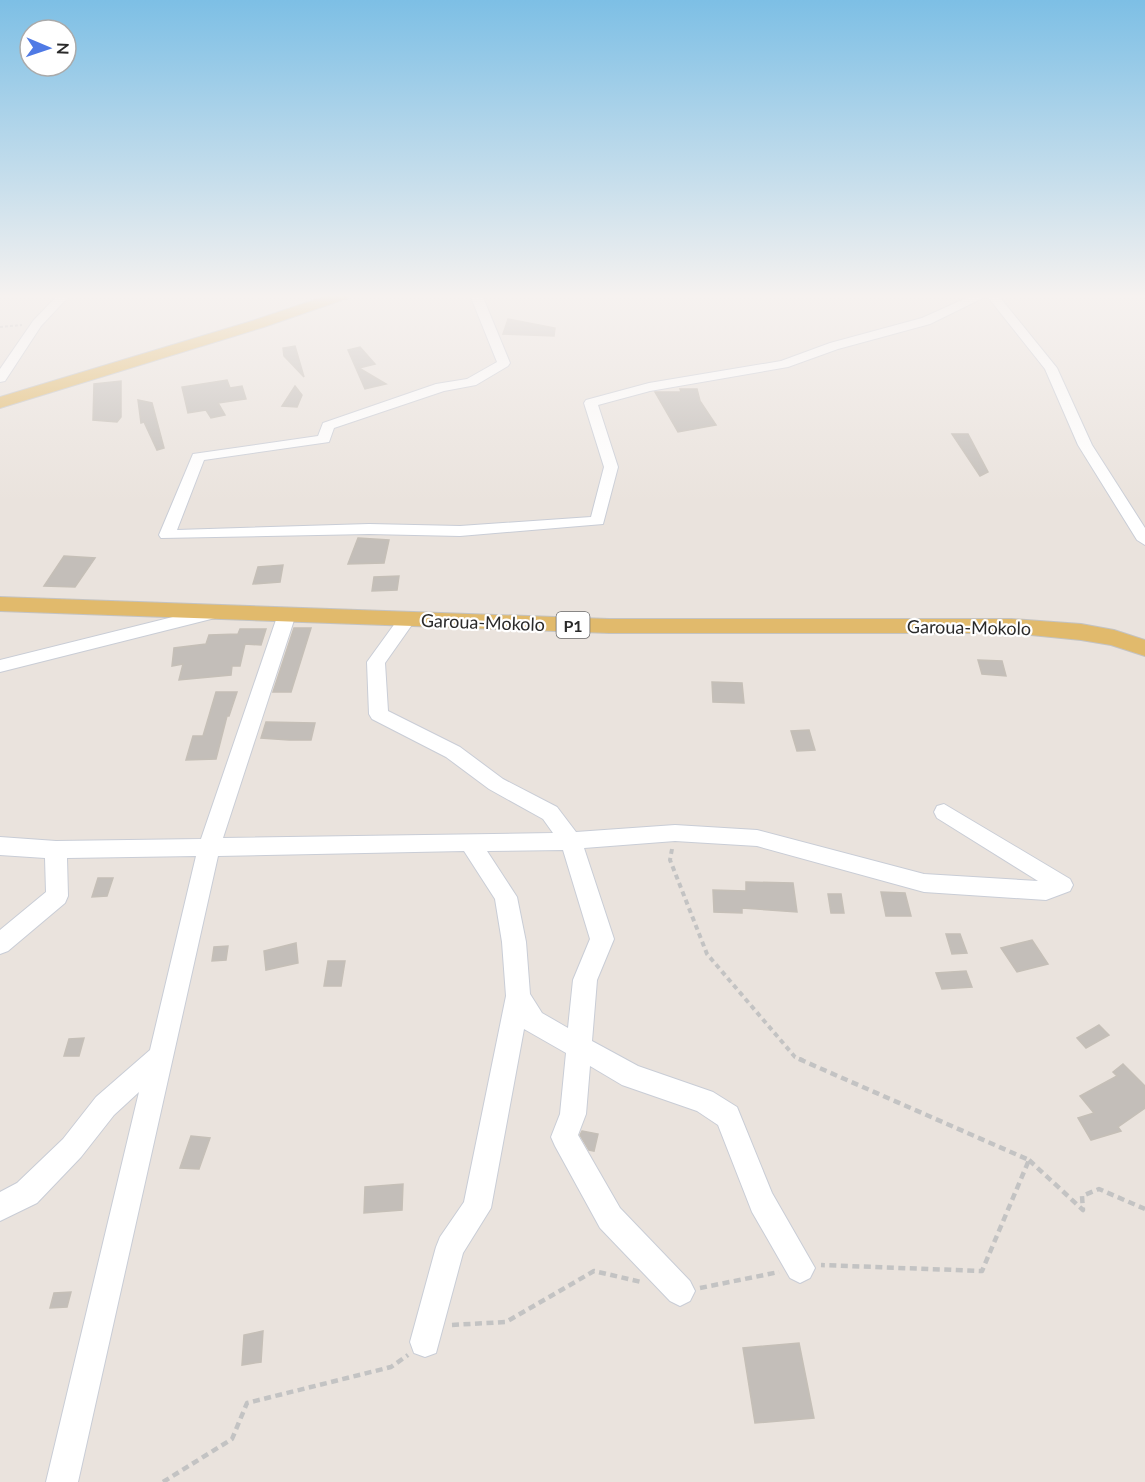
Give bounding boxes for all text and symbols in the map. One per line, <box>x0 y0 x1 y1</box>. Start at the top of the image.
north arrow <box>18 18 78 78</box>
text: N <box>54 42 73 55</box>
street label: Garoua-Mokolo <box>421 609 545 635</box>
road number: P1 <box>556 612 590 638</box>
street label: Garoua-Mokolo <box>907 615 1031 639</box>

